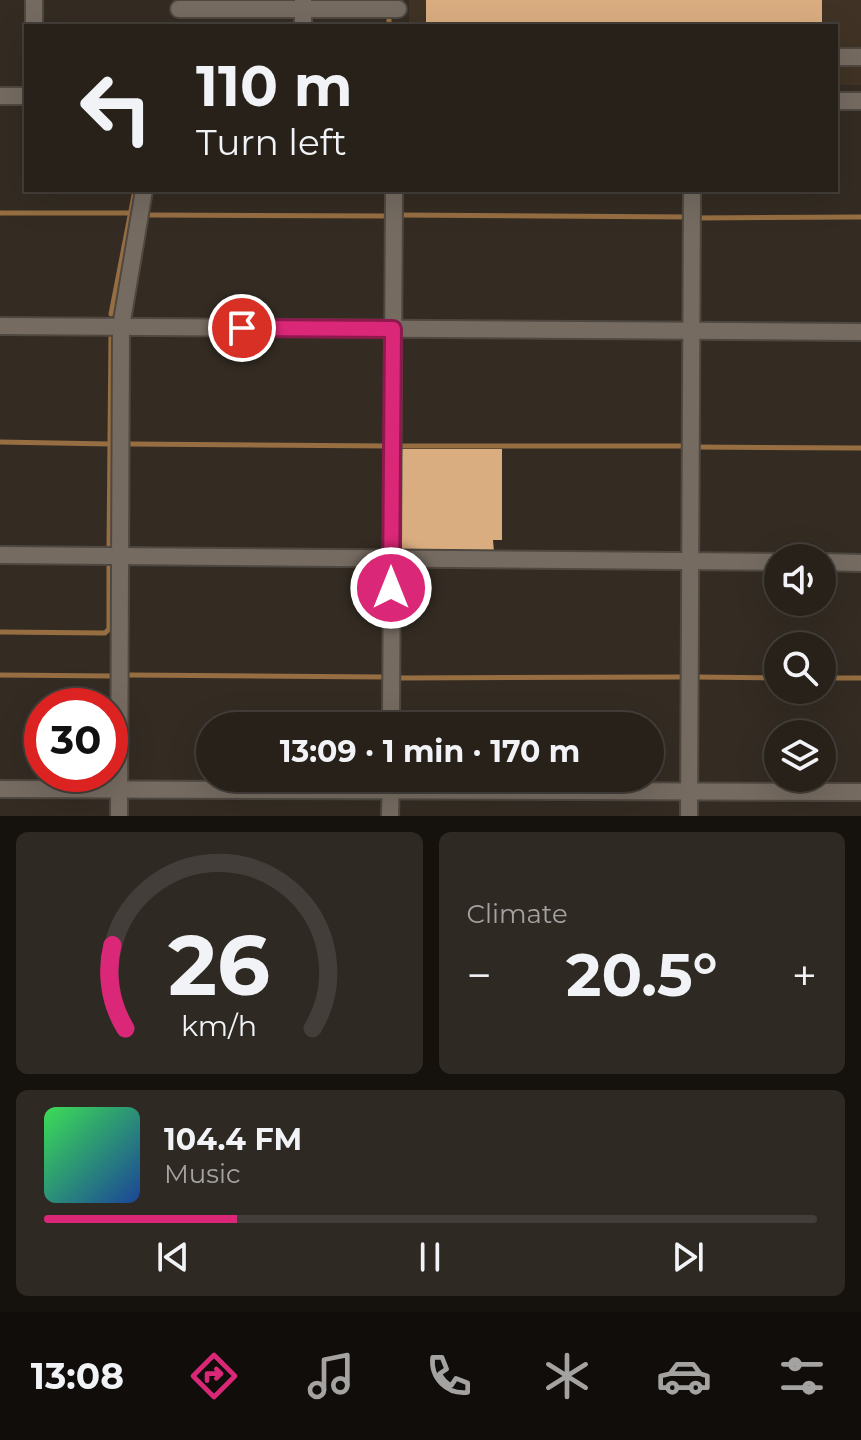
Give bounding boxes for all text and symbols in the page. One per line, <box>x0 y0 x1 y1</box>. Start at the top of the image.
text: 110 m <box>196 52 353 120</box>
icon: left <box>64 56 168 160</box>
text: Turn left <box>196 120 347 164</box>
pin <box>208 294 276 362</box>
icon: arrive <box>220 306 264 350</box>
map controls <box>764 544 836 792</box>
button: sound <box>764 544 836 616</box>
position arrow <box>349 546 433 630</box>
button: search <box>764 632 836 704</box>
speed limit sign: 30 <box>24 688 128 792</box>
button: layers <box>764 720 836 792</box>
text: 13:09 · 1 min · 170 m <box>280 733 580 770</box>
text: Climate <box>467 898 568 930</box>
text: 26 <box>168 914 270 1016</box>
text: 20.5° <box>566 938 717 1011</box>
text: − <box>467 948 492 1002</box>
text: + <box>792 948 817 1002</box>
text: km/h <box>181 1008 257 1043</box>
text: 104.4 FM <box>164 1121 302 1158</box>
text: Music <box>164 1158 241 1190</box>
icon: previous <box>151 1235 195 1279</box>
icon: pause <box>408 1235 452 1279</box>
icon: next <box>666 1235 710 1279</box>
icon: directions <box>186 1348 242 1404</box>
icon: music <box>303 1348 359 1404</box>
icon: phone <box>421 1348 477 1404</box>
icon: climate <box>539 1348 595 1404</box>
icon: car <box>656 1348 712 1404</box>
icon: filters <box>774 1348 830 1404</box>
text: 13:08 <box>31 1354 124 1398</box>

